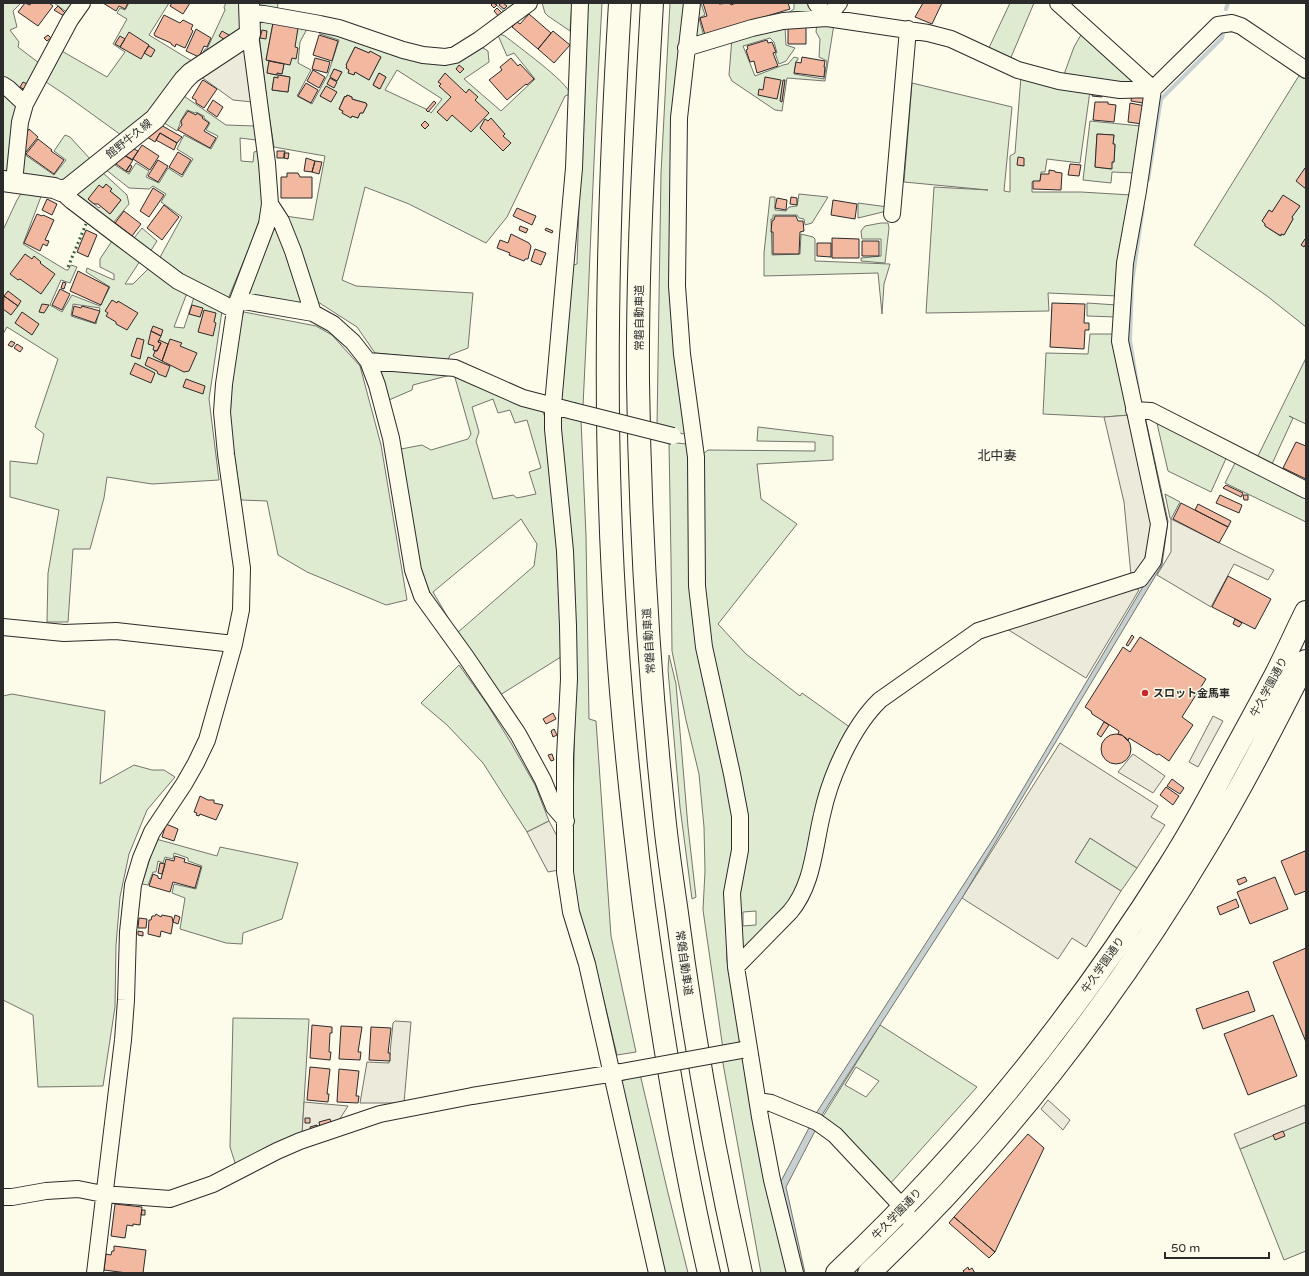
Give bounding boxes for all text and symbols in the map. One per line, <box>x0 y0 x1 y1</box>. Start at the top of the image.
street label: 館野牛久線 <box>104 117 154 161</box>
street label: 常磐自動車道 <box>633 285 646 351</box>
district label: 北中妻 <box>977 448 1017 464</box>
street label: 常磐自動車道 <box>640 608 658 674</box>
street label: 牛久学園通り <box>1248 655 1290 719</box>
place label: スロット金馬車 <box>1153 687 1230 700</box>
marker: スロット金馬車 <box>1140 688 1150 698</box>
street label: 常磐自動車道 <box>673 929 695 997</box>
street label: 牛久学園通り <box>1079 934 1127 996</box>
street label: 牛久学園通り <box>869 1186 925 1242</box>
scale bar <box>1165 1234 1269 1260</box>
text: 50 m <box>1171 1241 1200 1255</box>

